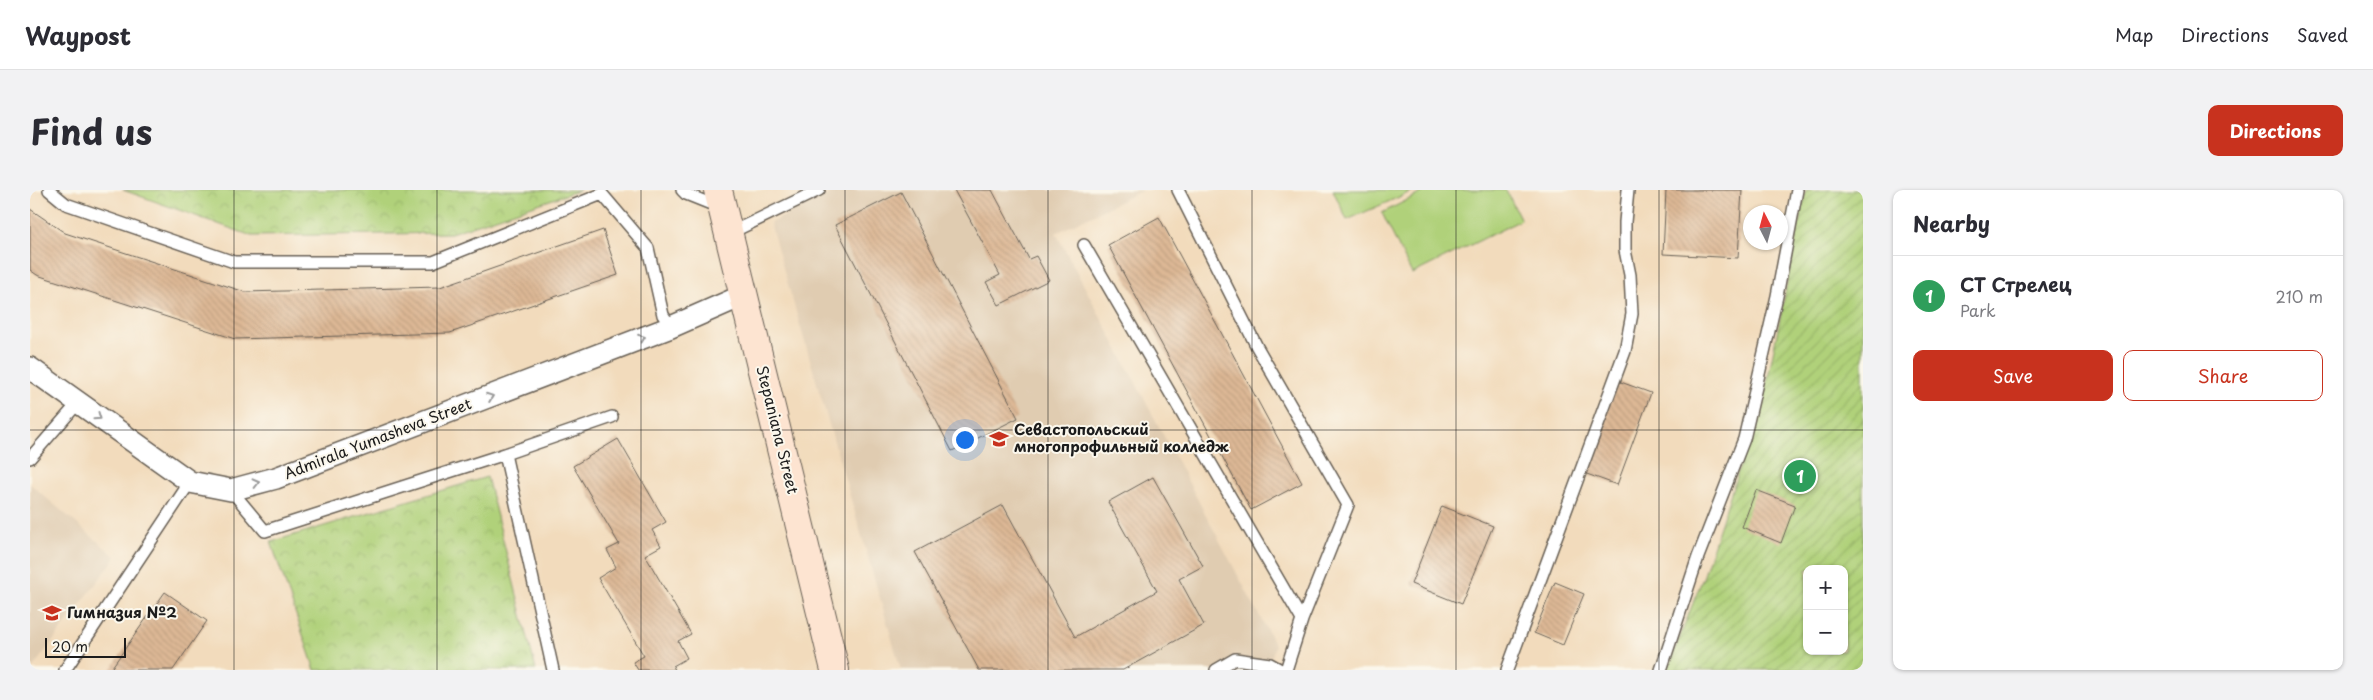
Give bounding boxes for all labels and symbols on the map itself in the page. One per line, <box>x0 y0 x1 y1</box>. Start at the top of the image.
north arrow <box>1743 205 1788 250</box>
one-way arrow <box>637 334 646 345</box>
street label: Stepaniana Street <box>751 363 805 496</box>
street label: Admirala Yumasheva Street <box>280 391 475 484</box>
one-way arrow <box>485 392 494 403</box>
one-way arrow <box>92 411 102 420</box>
place label: Севастопольский многопрофильный колледж <box>1014 417 1229 457</box>
your location <box>952 427 978 453</box>
school or university icon: Севастопольский многопрофильный колледж <box>988 428 1010 450</box>
pin: 1 <box>1784 457 1816 495</box>
one-way arrow <box>251 479 259 489</box>
place label: Гимназия №2 <box>67 600 177 623</box>
school or university icon: Гимназия №2 <box>41 602 63 624</box>
scale bar <box>45 635 126 658</box>

